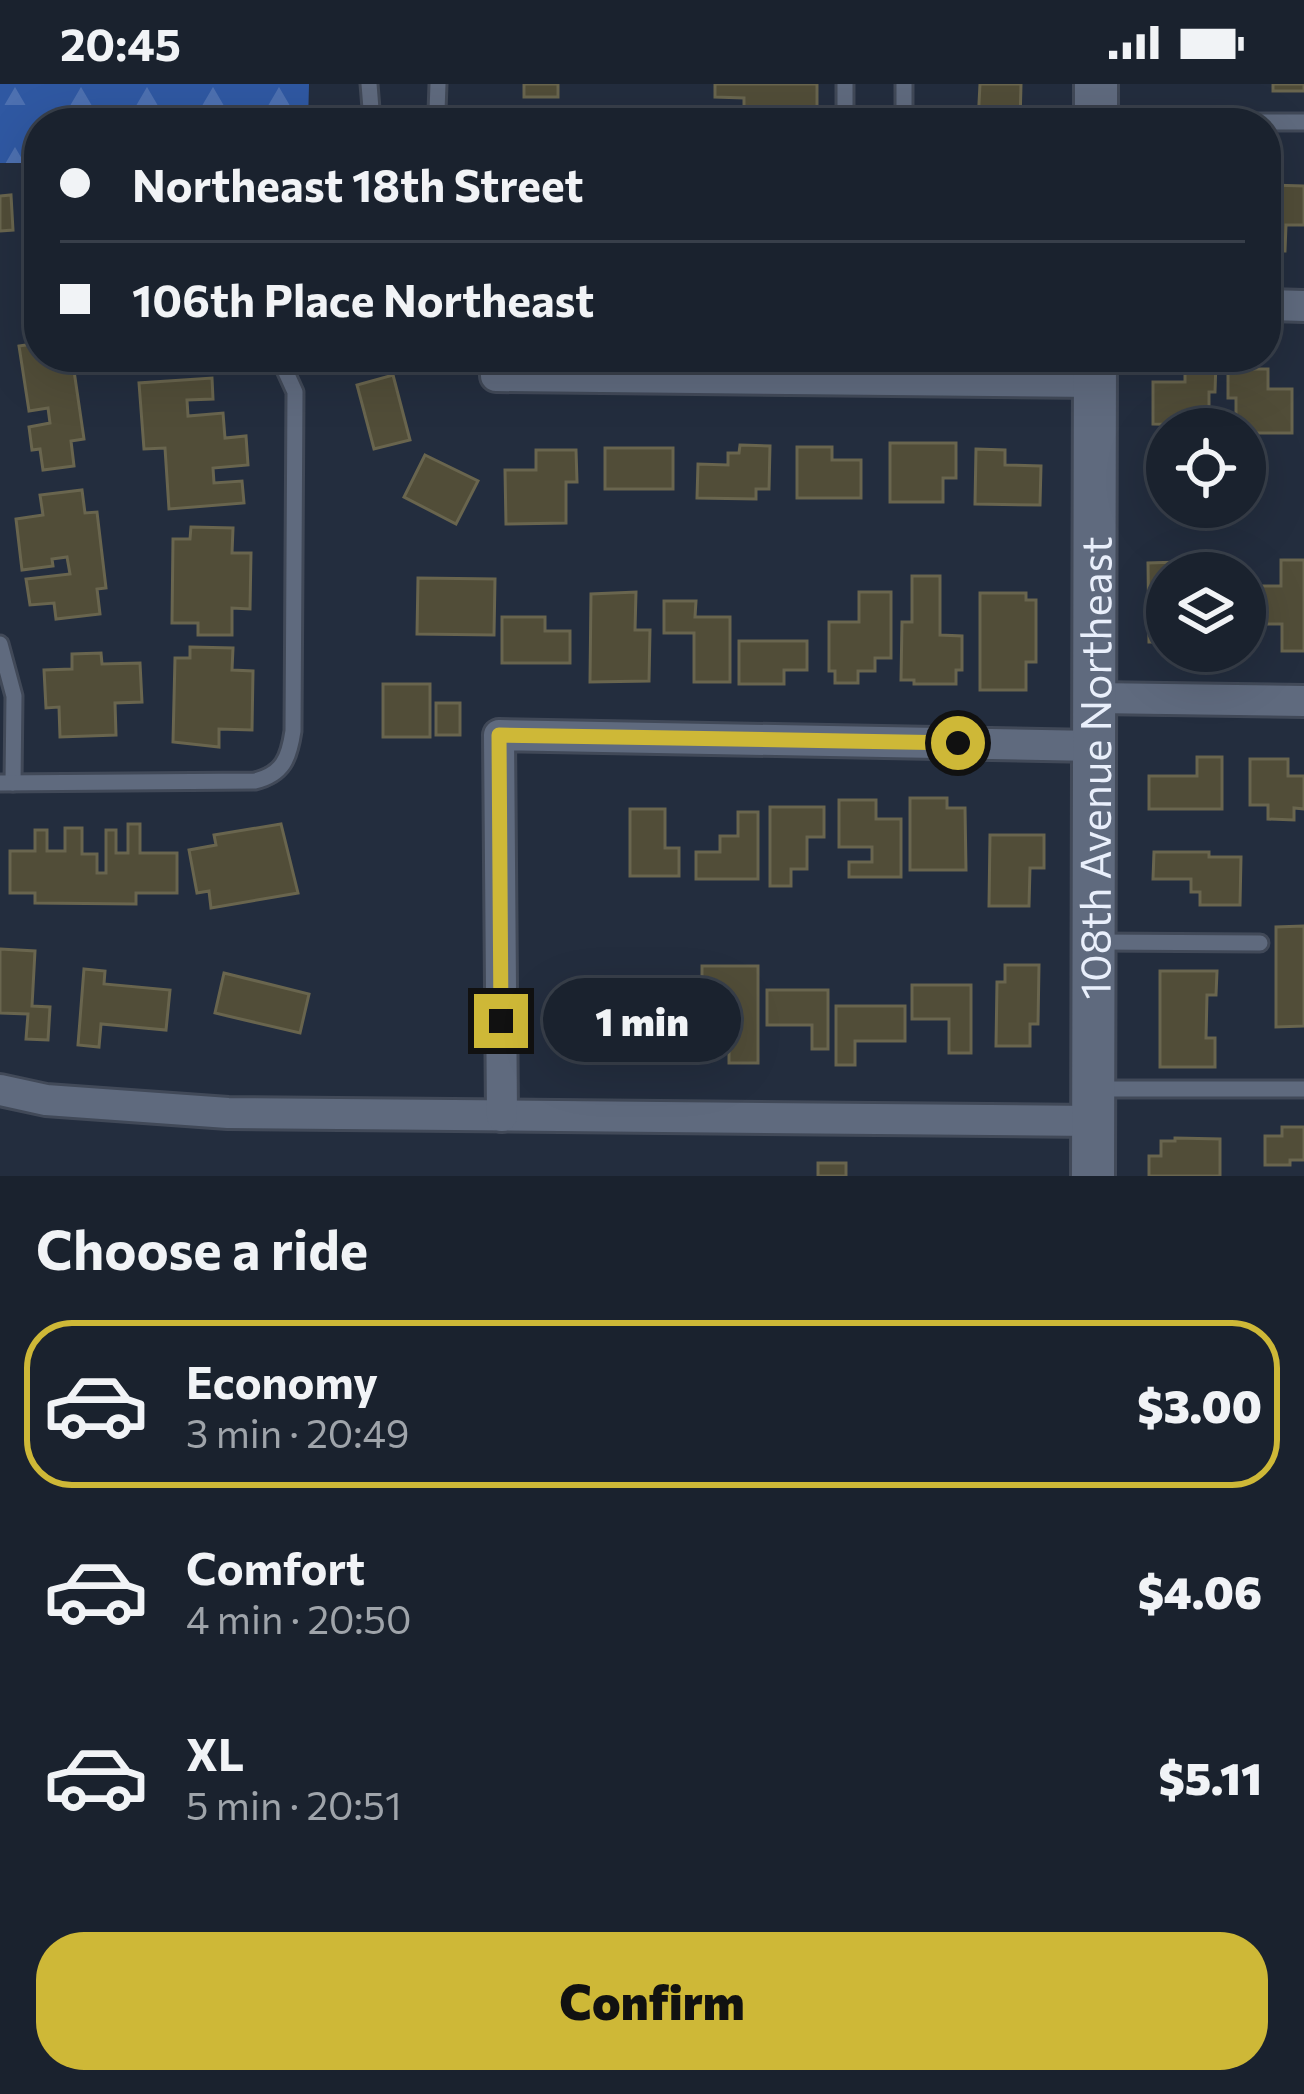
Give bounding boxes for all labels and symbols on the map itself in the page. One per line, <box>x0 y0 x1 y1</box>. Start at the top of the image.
street label: 108th Avenue Northeast <box>1067 536 1121 1000</box>
route start <box>931 716 985 770</box>
callout: 1 min <box>543 979 741 1063</box>
route end <box>474 994 528 1048</box>

